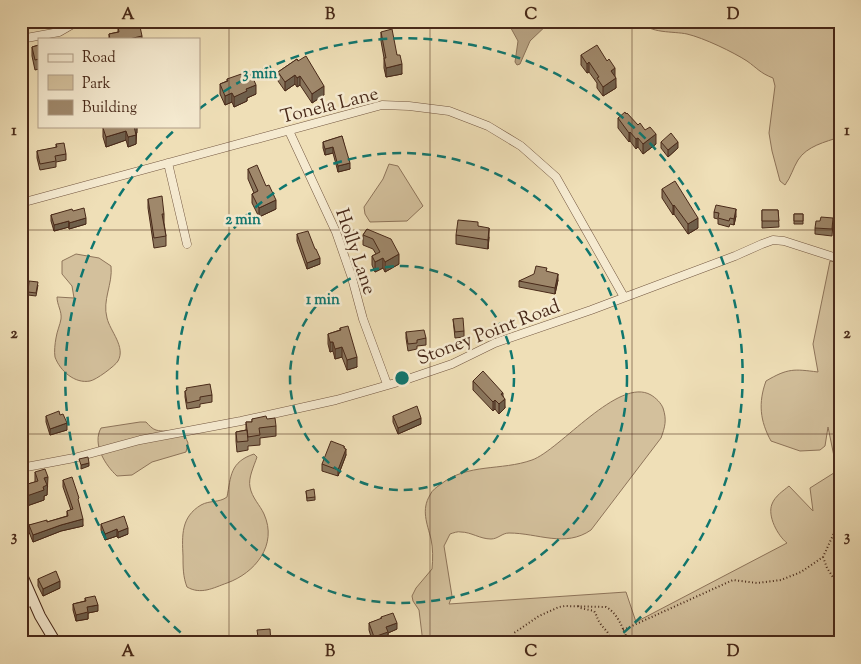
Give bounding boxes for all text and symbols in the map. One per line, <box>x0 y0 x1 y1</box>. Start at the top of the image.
text: A <box>122 4 135 27</box>
text: B <box>325 4 335 27</box>
text: C <box>525 4 538 27</box>
text: D <box>727 4 740 27</box>
legend <box>38 38 200 128</box>
text: Road <box>82 48 116 69</box>
text: 3 min <box>243 64 278 85</box>
text: Park <box>82 74 111 95</box>
street label: Tonela Lane <box>278 81 382 132</box>
text: Building <box>82 98 137 119</box>
text: 1 <box>11 120 17 143</box>
text: 1 <box>844 120 850 143</box>
street label: Holly Lane <box>327 205 382 299</box>
text: 2 min <box>225 210 261 231</box>
text: 1 min <box>306 290 340 311</box>
street label: Stoney Point Road <box>413 294 565 373</box>
text: 2 <box>10 323 18 346</box>
text: 2 <box>843 323 851 346</box>
centre of rings <box>393 369 411 387</box>
text: 3 <box>11 526 18 549</box>
text: 3 <box>844 526 851 549</box>
text: A <box>122 641 135 664</box>
text: B <box>325 641 335 664</box>
text: C <box>525 641 538 664</box>
text: D <box>727 641 740 664</box>

